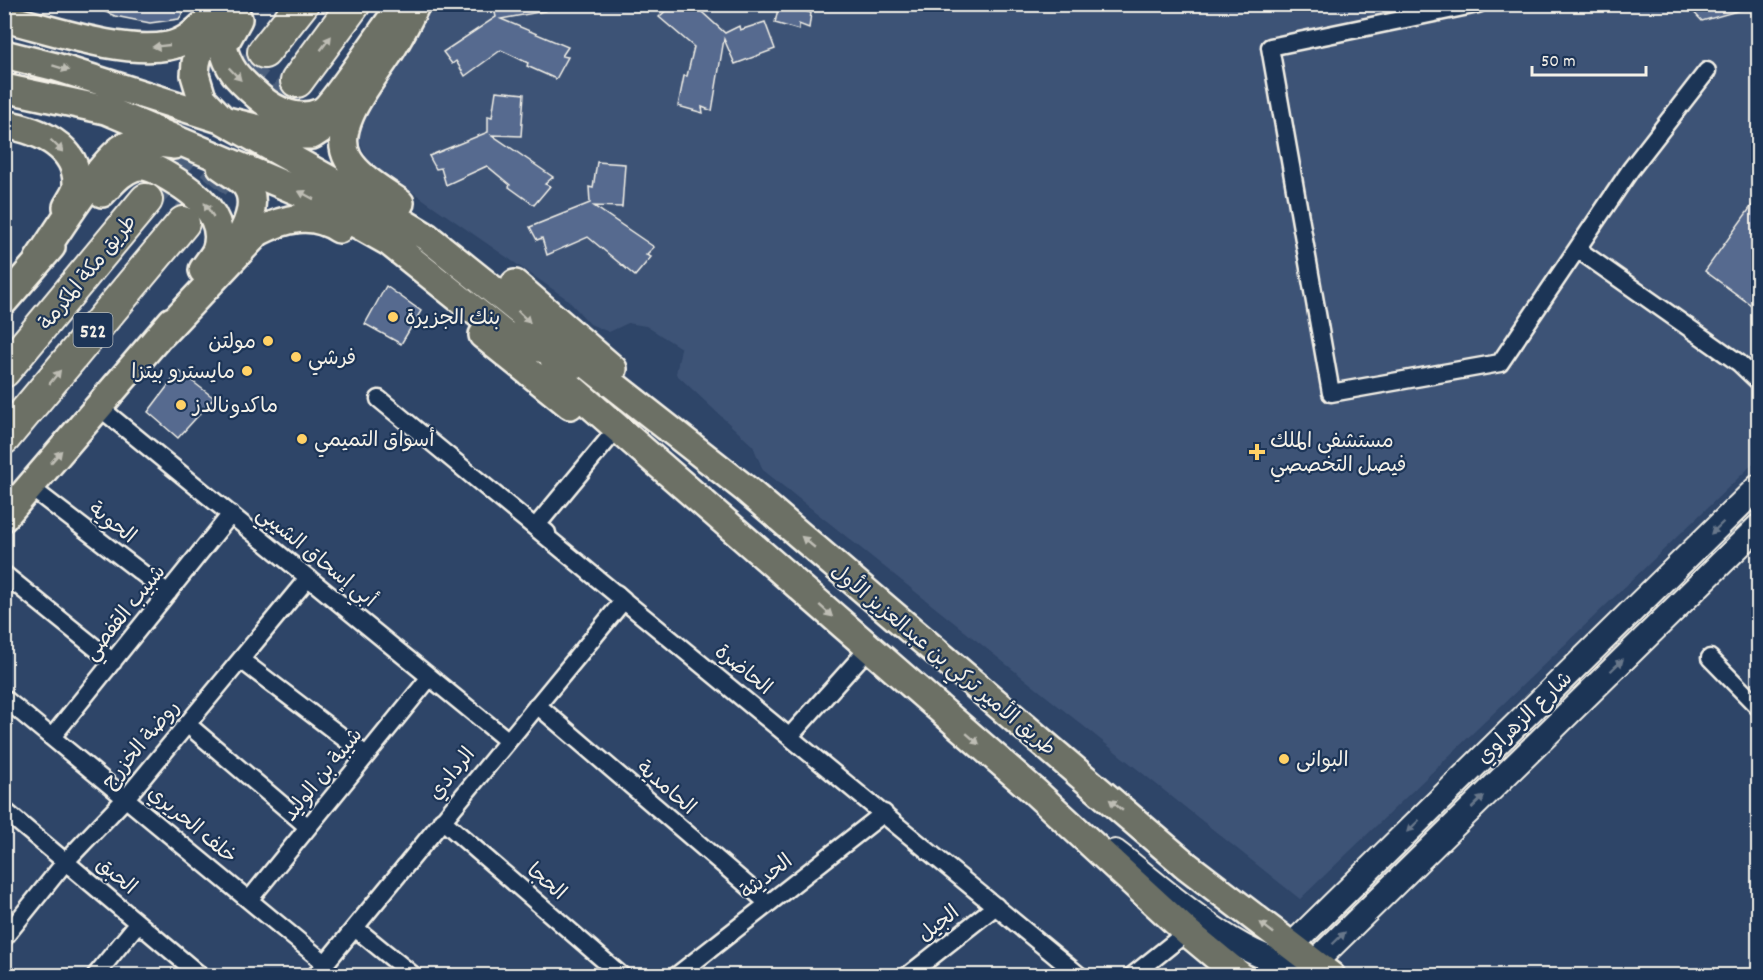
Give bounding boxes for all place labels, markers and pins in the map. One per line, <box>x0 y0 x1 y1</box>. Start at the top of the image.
place label: بنك الجزيرة <box>405 305 500 335</box>
marker: بنك الجزيرة <box>386 310 400 324</box>
place label: مولتن <box>208 329 256 359</box>
marker: مولتن <box>261 334 275 348</box>
place label: فرشي <box>308 345 356 376</box>
marker: فرشي <box>289 350 303 364</box>
place label: مايسترو بيتزا <box>131 359 235 389</box>
marker: مايسترو بيتزا <box>240 364 254 378</box>
place label: ماكدونالدز <box>191 393 278 423</box>
marker: ماكدونالدز <box>174 398 188 412</box>
place label: أسواق التميمي <box>314 427 435 458</box>
place label: مستشفى الملك فيصل التخصصي <box>1270 428 1406 483</box>
marker: أسواق التميمي <box>295 432 309 446</box>
marker: مستشفى الملك فيصل التخصصي <box>1248 443 1266 461</box>
place label: البوانى <box>1296 747 1349 777</box>
marker: البوانى <box>1277 752 1291 766</box>

